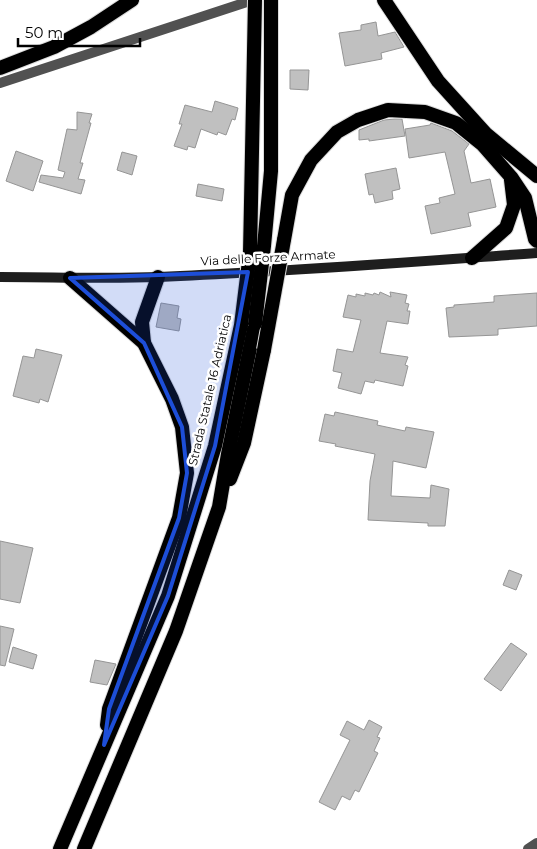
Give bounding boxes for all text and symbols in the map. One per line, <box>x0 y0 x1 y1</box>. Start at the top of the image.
scale bar <box>18 15 140 47</box>
text: 50 m <box>25 23 63 42</box>
street label: Via delle Forze Armate <box>200 246 336 269</box>
street label: Strada Statale 16 Adriatica <box>185 313 234 467</box>

